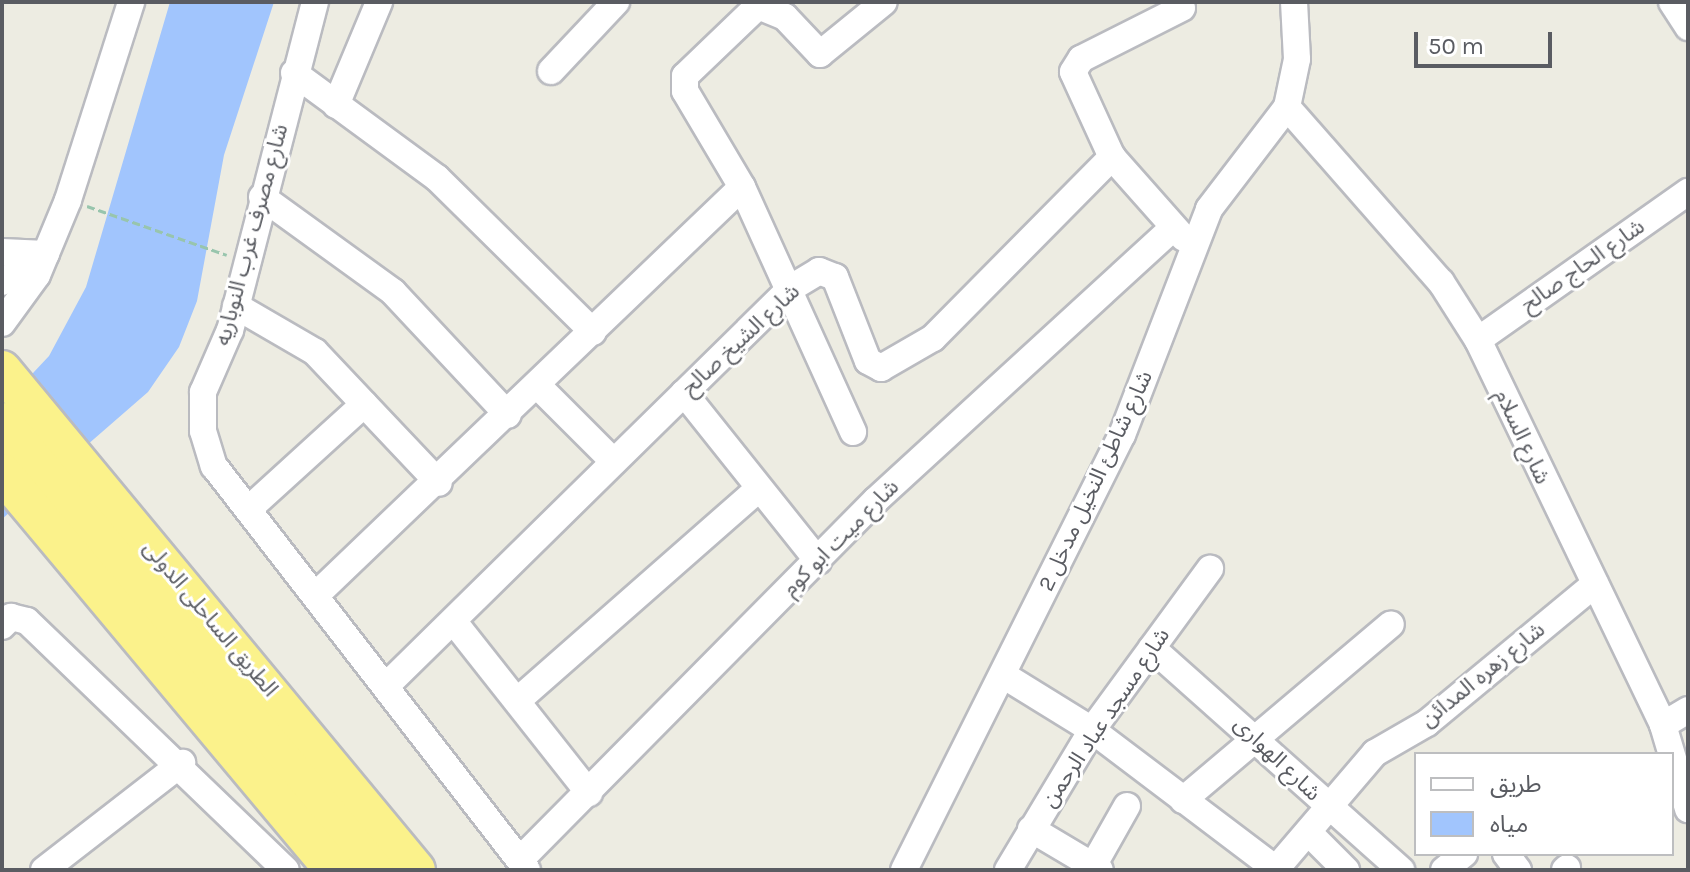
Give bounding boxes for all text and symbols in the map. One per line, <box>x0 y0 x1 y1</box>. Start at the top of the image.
scale bar <box>1418 16 1556 66</box>
text: 50 m <box>1428 32 1484 60</box>
street label: شارع مصرف غرب النوباريه <box>210 121 294 349</box>
street label: شارع الحاج صالح <box>1516 214 1650 318</box>
street label: شارع الشيخ صالح <box>677 279 805 401</box>
street label: شارع شاطئ النخيل مدخل 2 <box>1033 367 1159 595</box>
street label: شارع السلام <box>1489 385 1555 489</box>
street label: شارع ميت ابو كوم <box>777 474 905 602</box>
street label: الطريق الساحلى الدولى <box>137 536 283 702</box>
street label: شارع زهره المدائن <box>1415 617 1551 733</box>
street label: شارع مسجد عباد الرحمن <box>1036 623 1176 813</box>
street label: شارع الهوارى <box>1228 711 1326 807</box>
legend <box>1414 752 1674 856</box>
text: طريق <box>1490 770 1542 798</box>
text: مياه <box>1490 810 1528 838</box>

